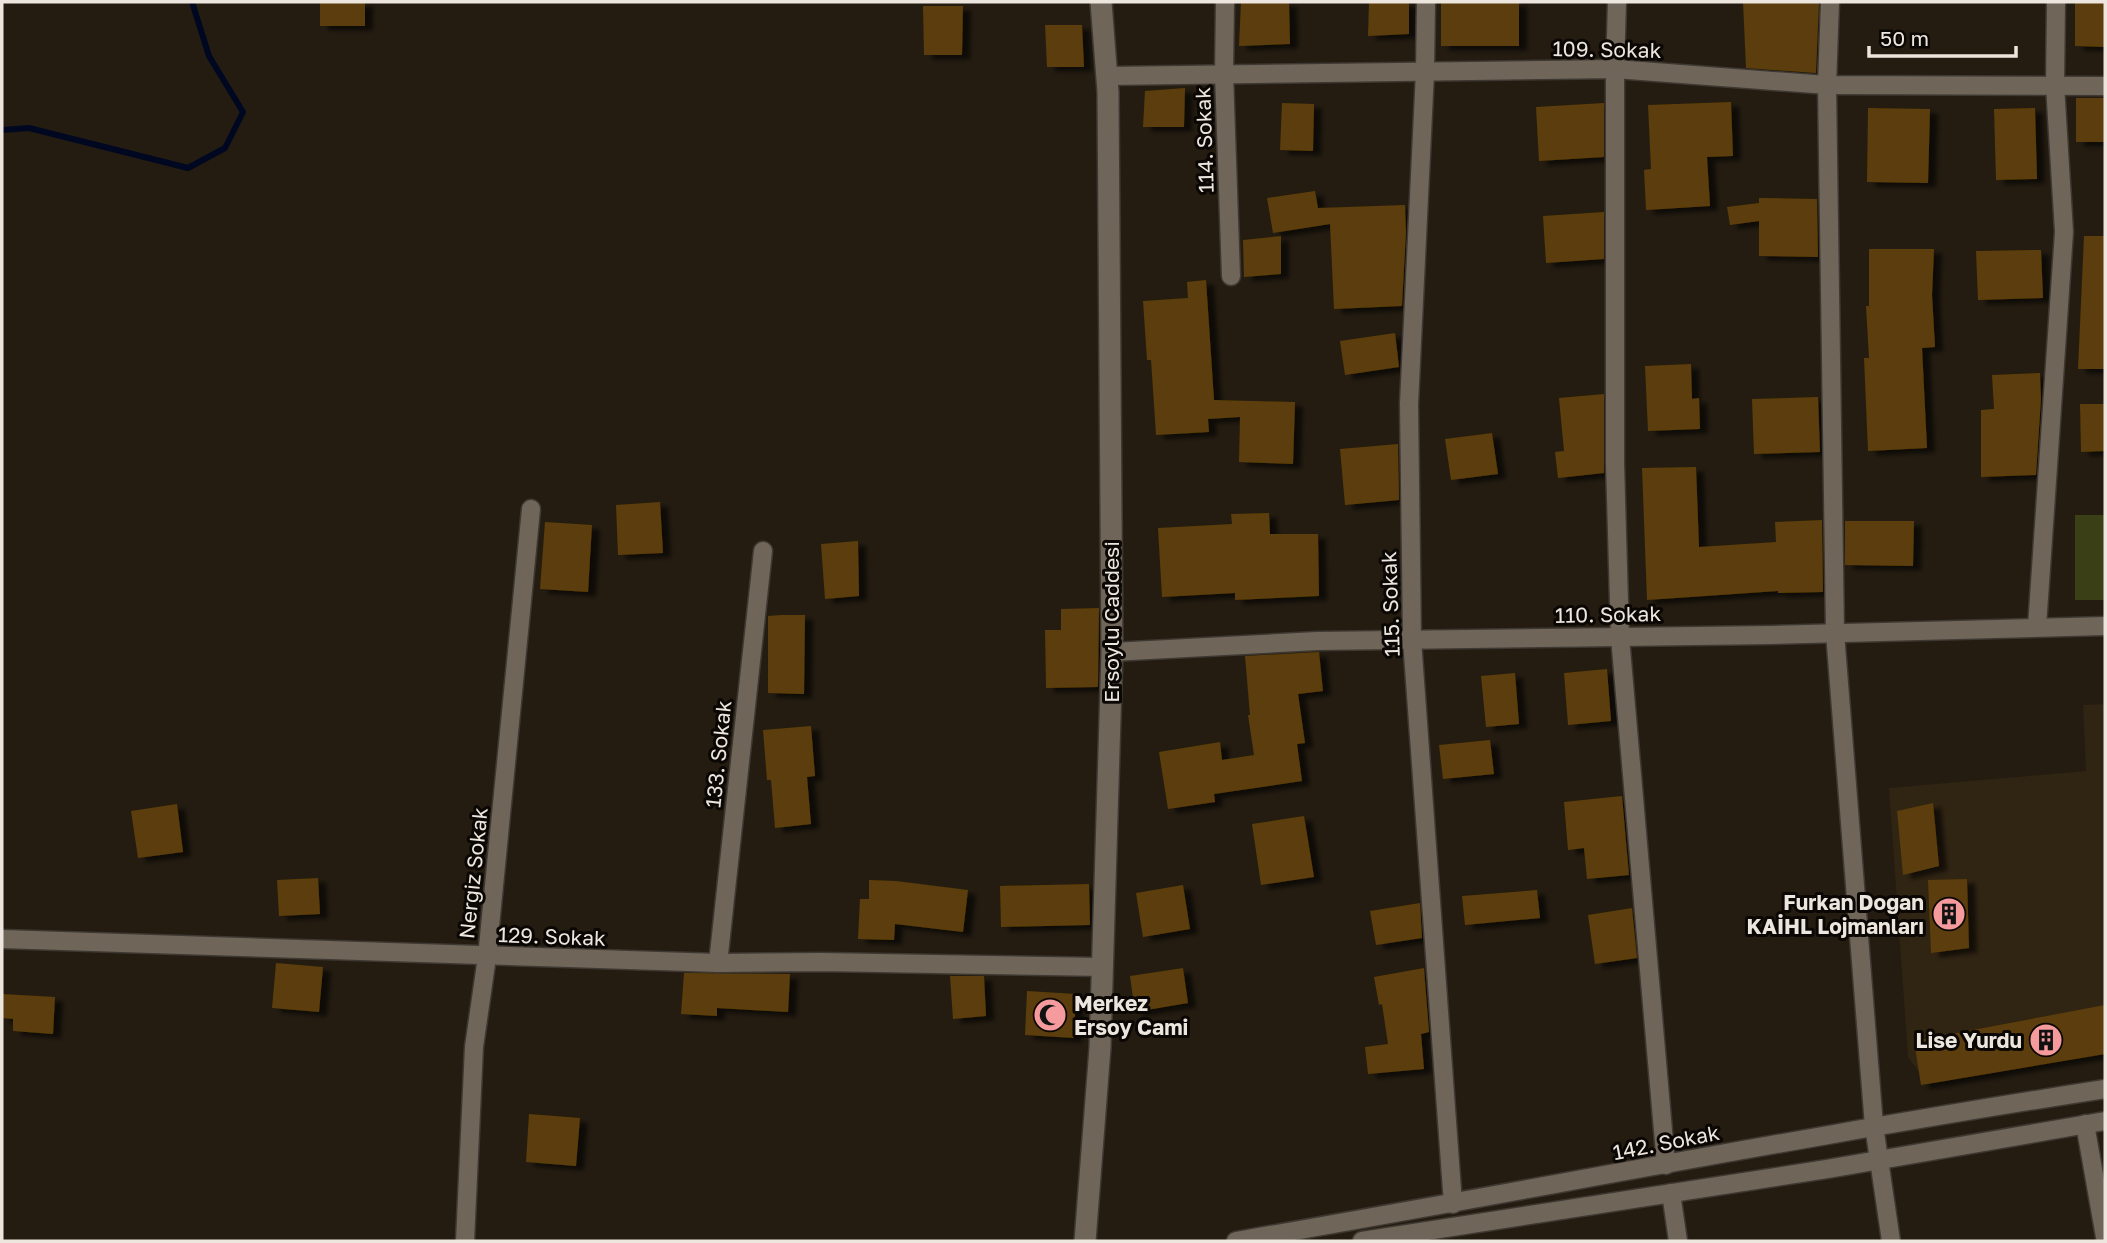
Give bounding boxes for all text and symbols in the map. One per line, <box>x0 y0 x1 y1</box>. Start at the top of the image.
scale bar <box>1869 14 2016 58</box>
text: 50 m <box>1880 25 1929 51</box>
street label: 109. Sokak <box>1552 35 1662 63</box>
street label: 114. Sokak <box>1189 86 1219 193</box>
street label: Ersoylu Caddesi <box>1098 541 1124 703</box>
street label: 115. Sokak <box>1375 551 1405 657</box>
street label: 110. Sokak <box>1555 600 1662 628</box>
street label: 133. Sokak <box>699 699 737 809</box>
street label: Nergiz Sokak <box>453 806 493 940</box>
place label: Furkan Doğan KAİHL Lojmanları <box>1746 889 1924 939</box>
building icon: Furkan Doğan KAİHL Lojmanları <box>1930 895 1968 933</box>
street label: 129. Sokak <box>498 921 607 951</box>
place label: Merkez Ersoy Cami <box>1074 990 1188 1040</box>
mosque icon: Merkez Ersoy Cami <box>1031 996 1069 1034</box>
building icon: Lise Yurdu <box>2027 1021 2065 1059</box>
place label: Lise Yurdu <box>1915 1027 2022 1053</box>
street label: 142. Sokak <box>1610 1119 1722 1165</box>

